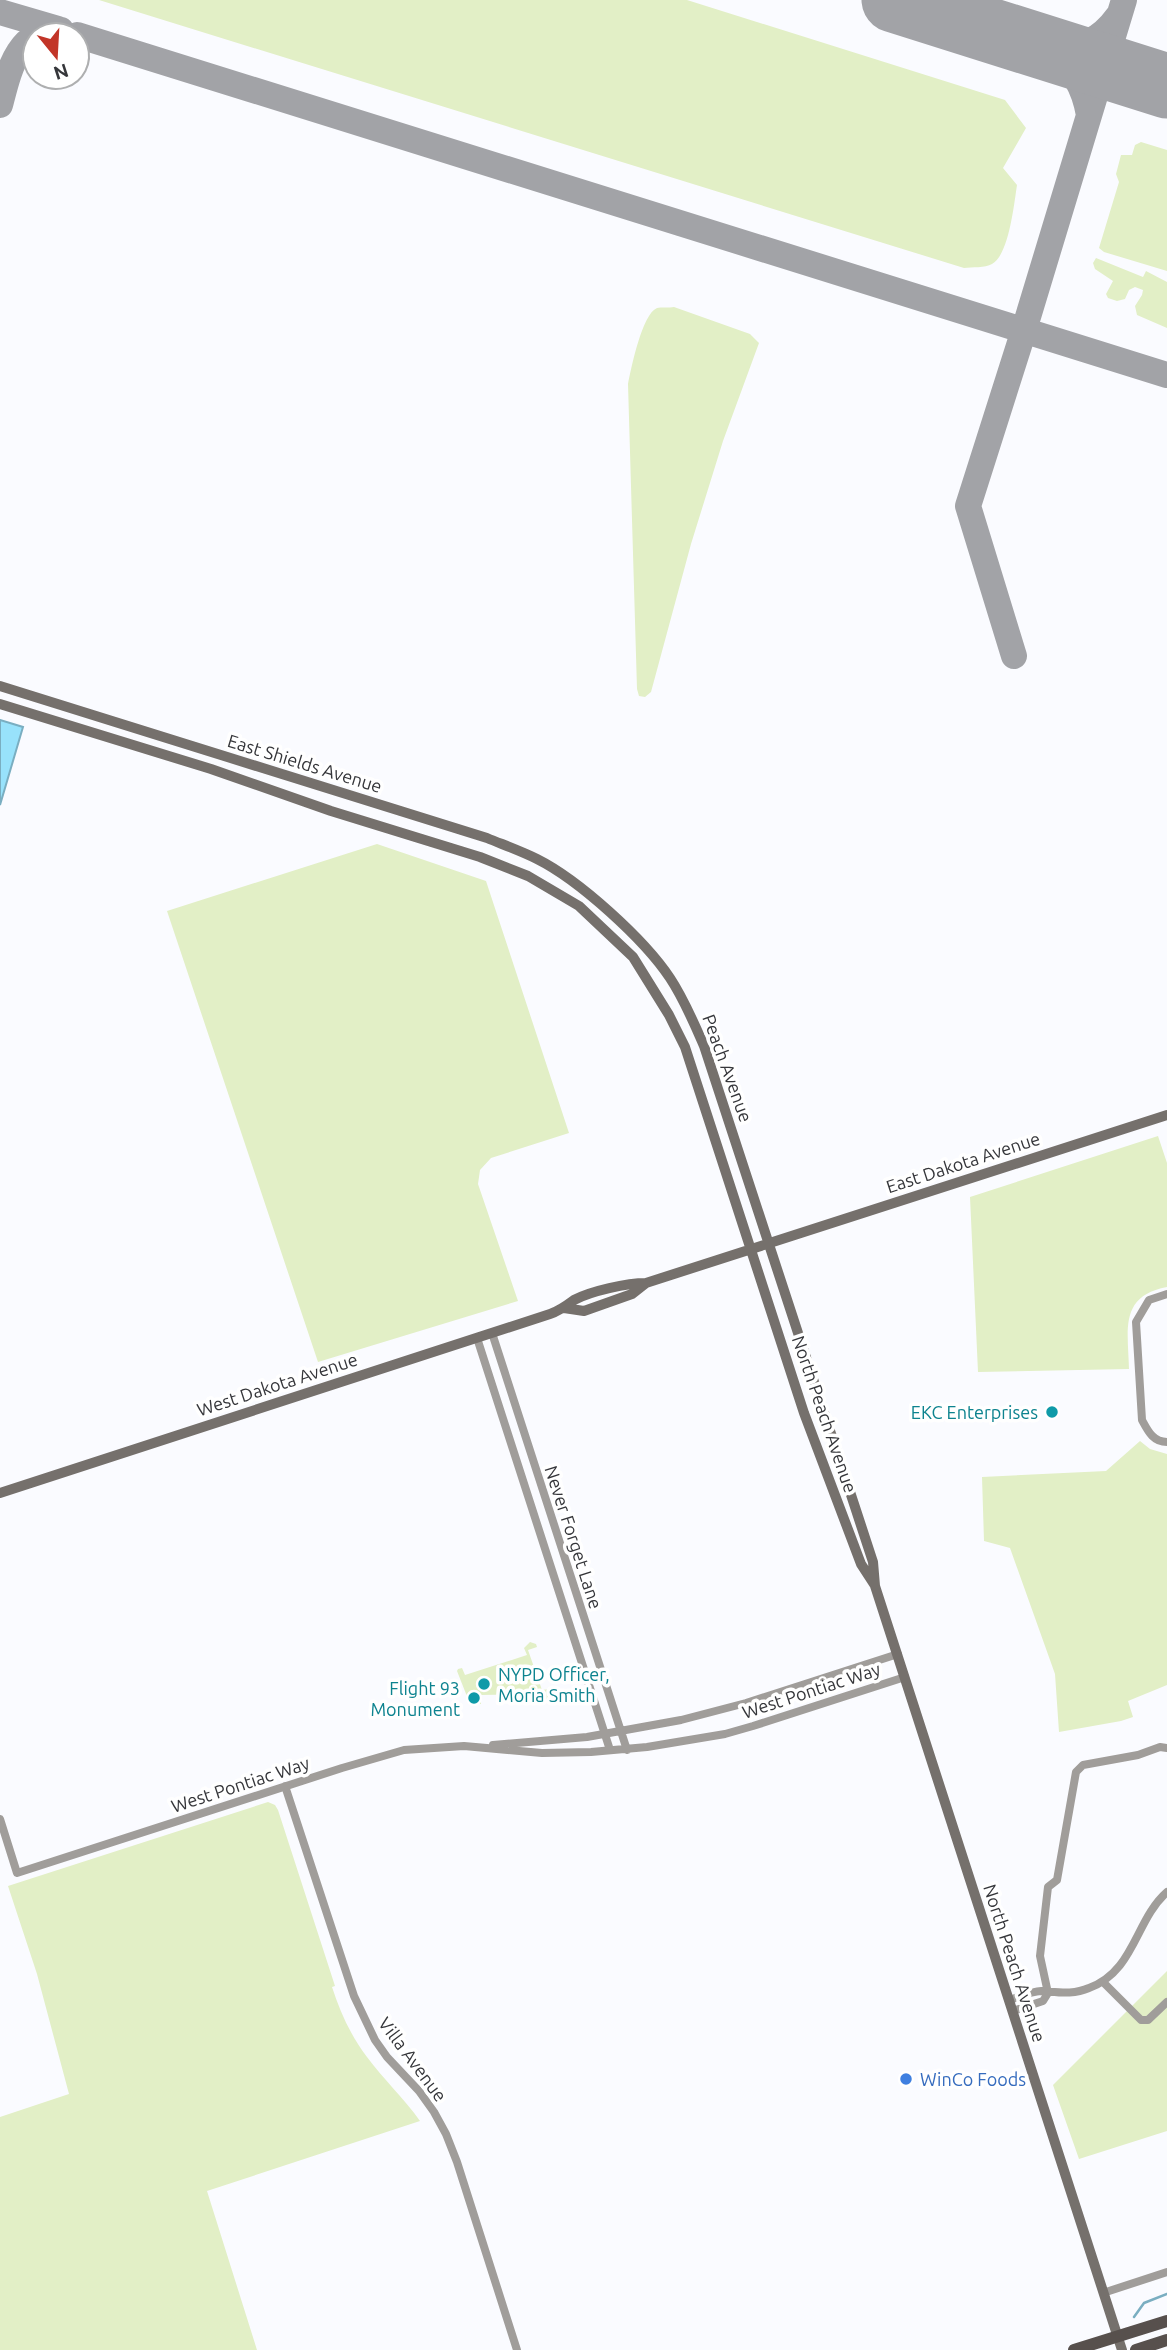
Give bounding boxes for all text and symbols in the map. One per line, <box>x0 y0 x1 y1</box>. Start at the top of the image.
north arrow <box>21 21 91 91</box>
text: N <box>51 60 71 85</box>
street label: East Shields Avenue <box>225 730 385 796</box>
street label: Peach Avenue <box>699 1011 757 1125</box>
street label: East Dakota Avenue <box>884 1128 1042 1196</box>
street label: North Peach Avenue <box>789 1333 861 1495</box>
street label: West Dakota Avenue <box>194 1349 360 1419</box>
place label: EKC Enterprises <box>911 1402 1038 1422</box>
marker: EKC Enterprises <box>1044 1404 1060 1420</box>
street label: Never Forget Lane <box>541 1463 607 1611</box>
street label: West Pontiac Way <box>739 1658 883 1722</box>
place label: NYPD Officer, Moria Smith <box>498 1664 610 1705</box>
marker: NYPD Officer, Moria Smith <box>476 1676 492 1692</box>
place label: Flight 93 Monument <box>370 1678 460 1719</box>
marker: Flight 93 Monument <box>466 1690 482 1706</box>
street label: West Pontiac Way <box>168 1752 312 1816</box>
street label: North Peach Avenue <box>980 1882 1050 2044</box>
street label: Villa Avenue <box>375 2013 451 2105</box>
place label: WinCo Foods <box>920 2069 1026 2089</box>
marker: WinCo Foods <box>898 2071 914 2087</box>

